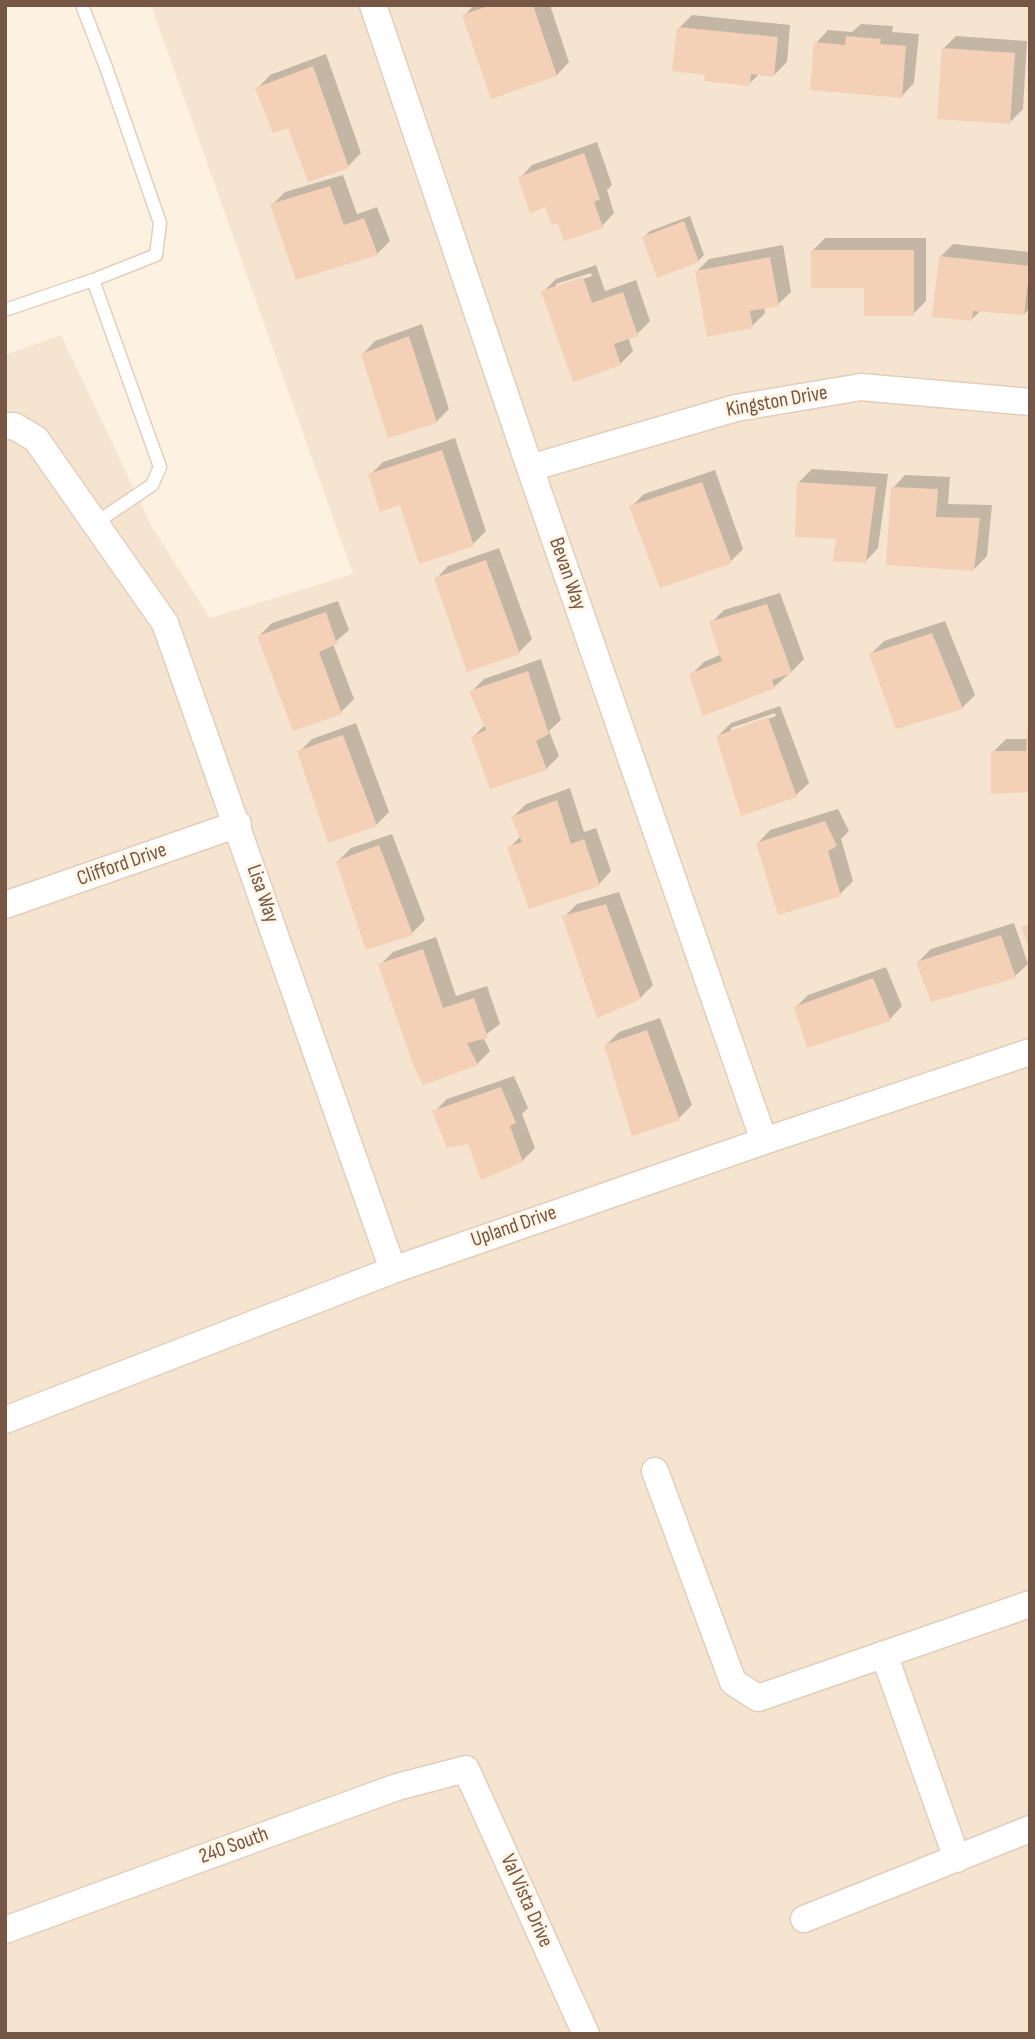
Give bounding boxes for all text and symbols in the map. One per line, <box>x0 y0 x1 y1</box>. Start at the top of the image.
street label: Kingston Drive <box>724 381 830 423</box>
street label: Bevan Way <box>543 534 591 614</box>
street label: Clifford Drive <box>74 838 170 892</box>
street label: Lisa Way <box>240 862 284 926</box>
street label: Upland Drive <box>468 1201 560 1253</box>
street label: 240 South <box>196 1822 272 1870</box>
street label: Val Vista Drive <box>494 1850 558 1952</box>

